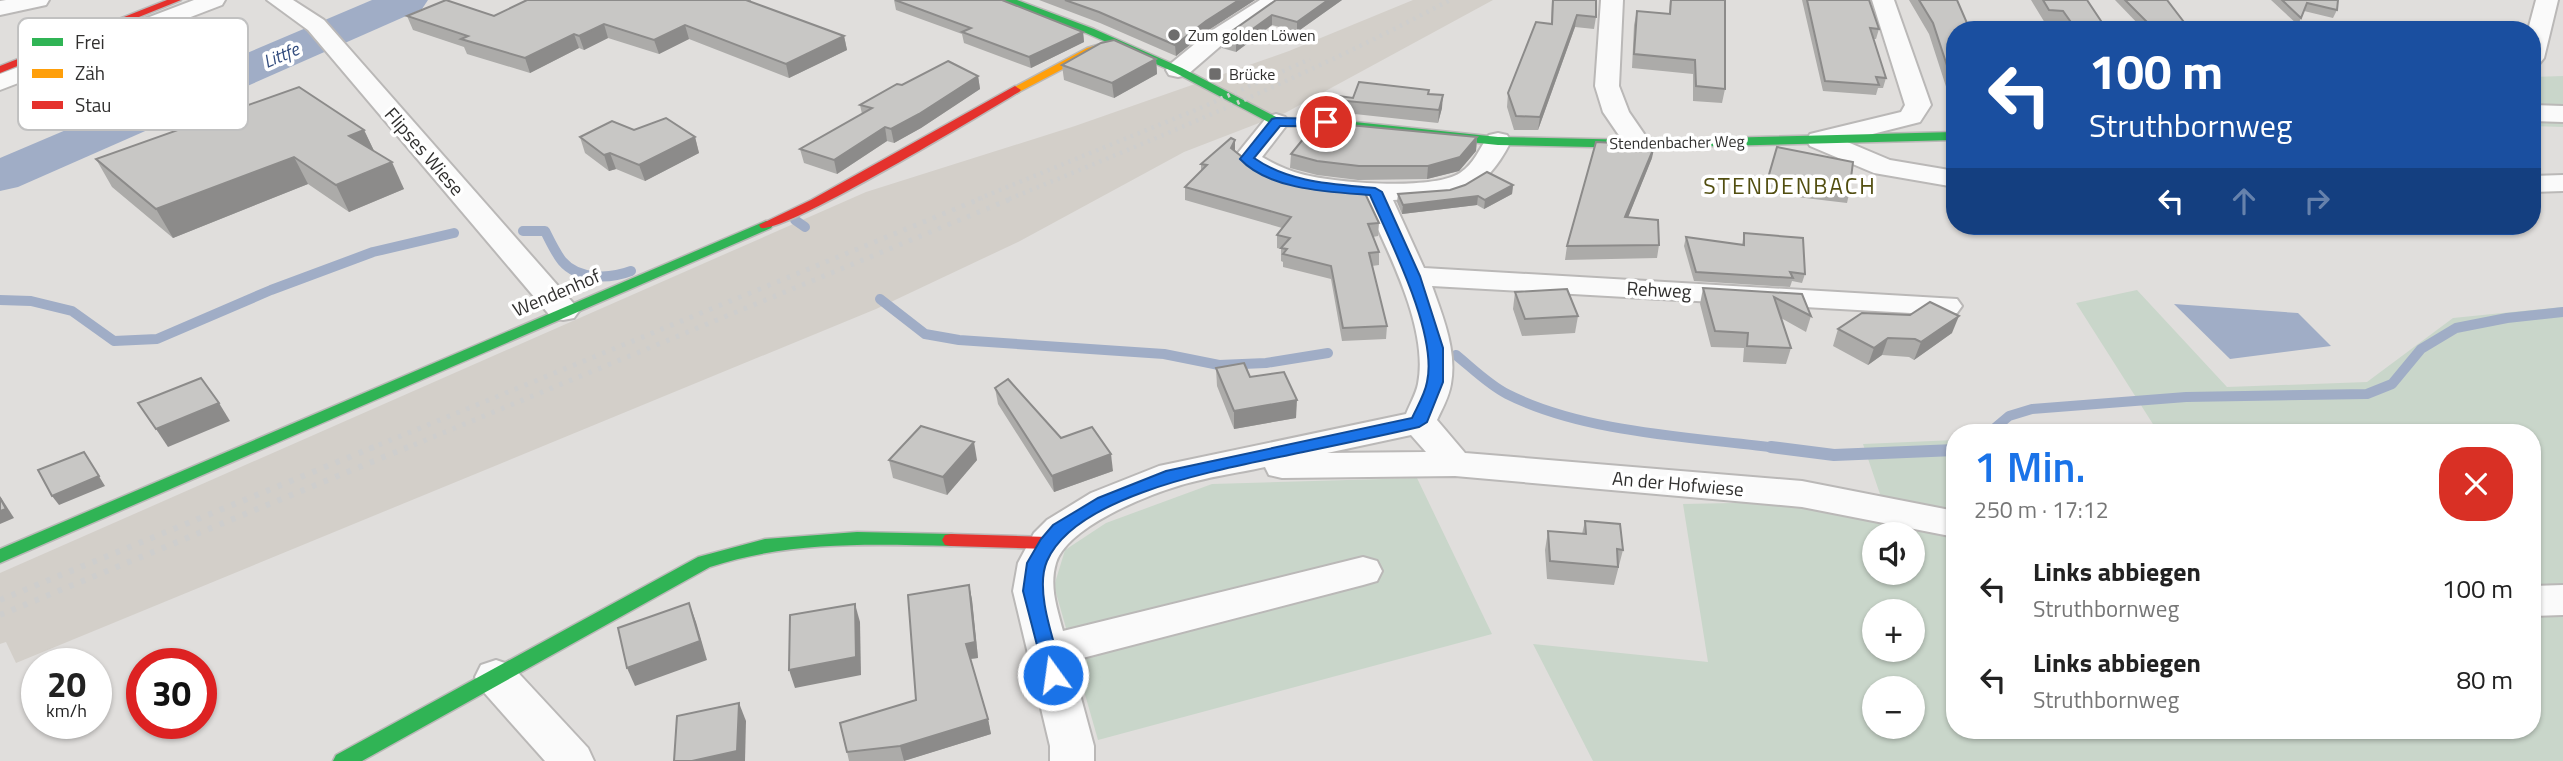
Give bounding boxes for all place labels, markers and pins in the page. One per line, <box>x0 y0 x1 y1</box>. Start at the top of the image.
place label: Zum golden Löwen <box>1188 23 1316 47</box>
marker: Zum golden Löwen <box>1166 27 1182 43</box>
place label: Brücke <box>1229 62 1275 86</box>
marker: Brücke <box>1207 66 1223 82</box>
pin <box>1296 92 1356 152</box>

